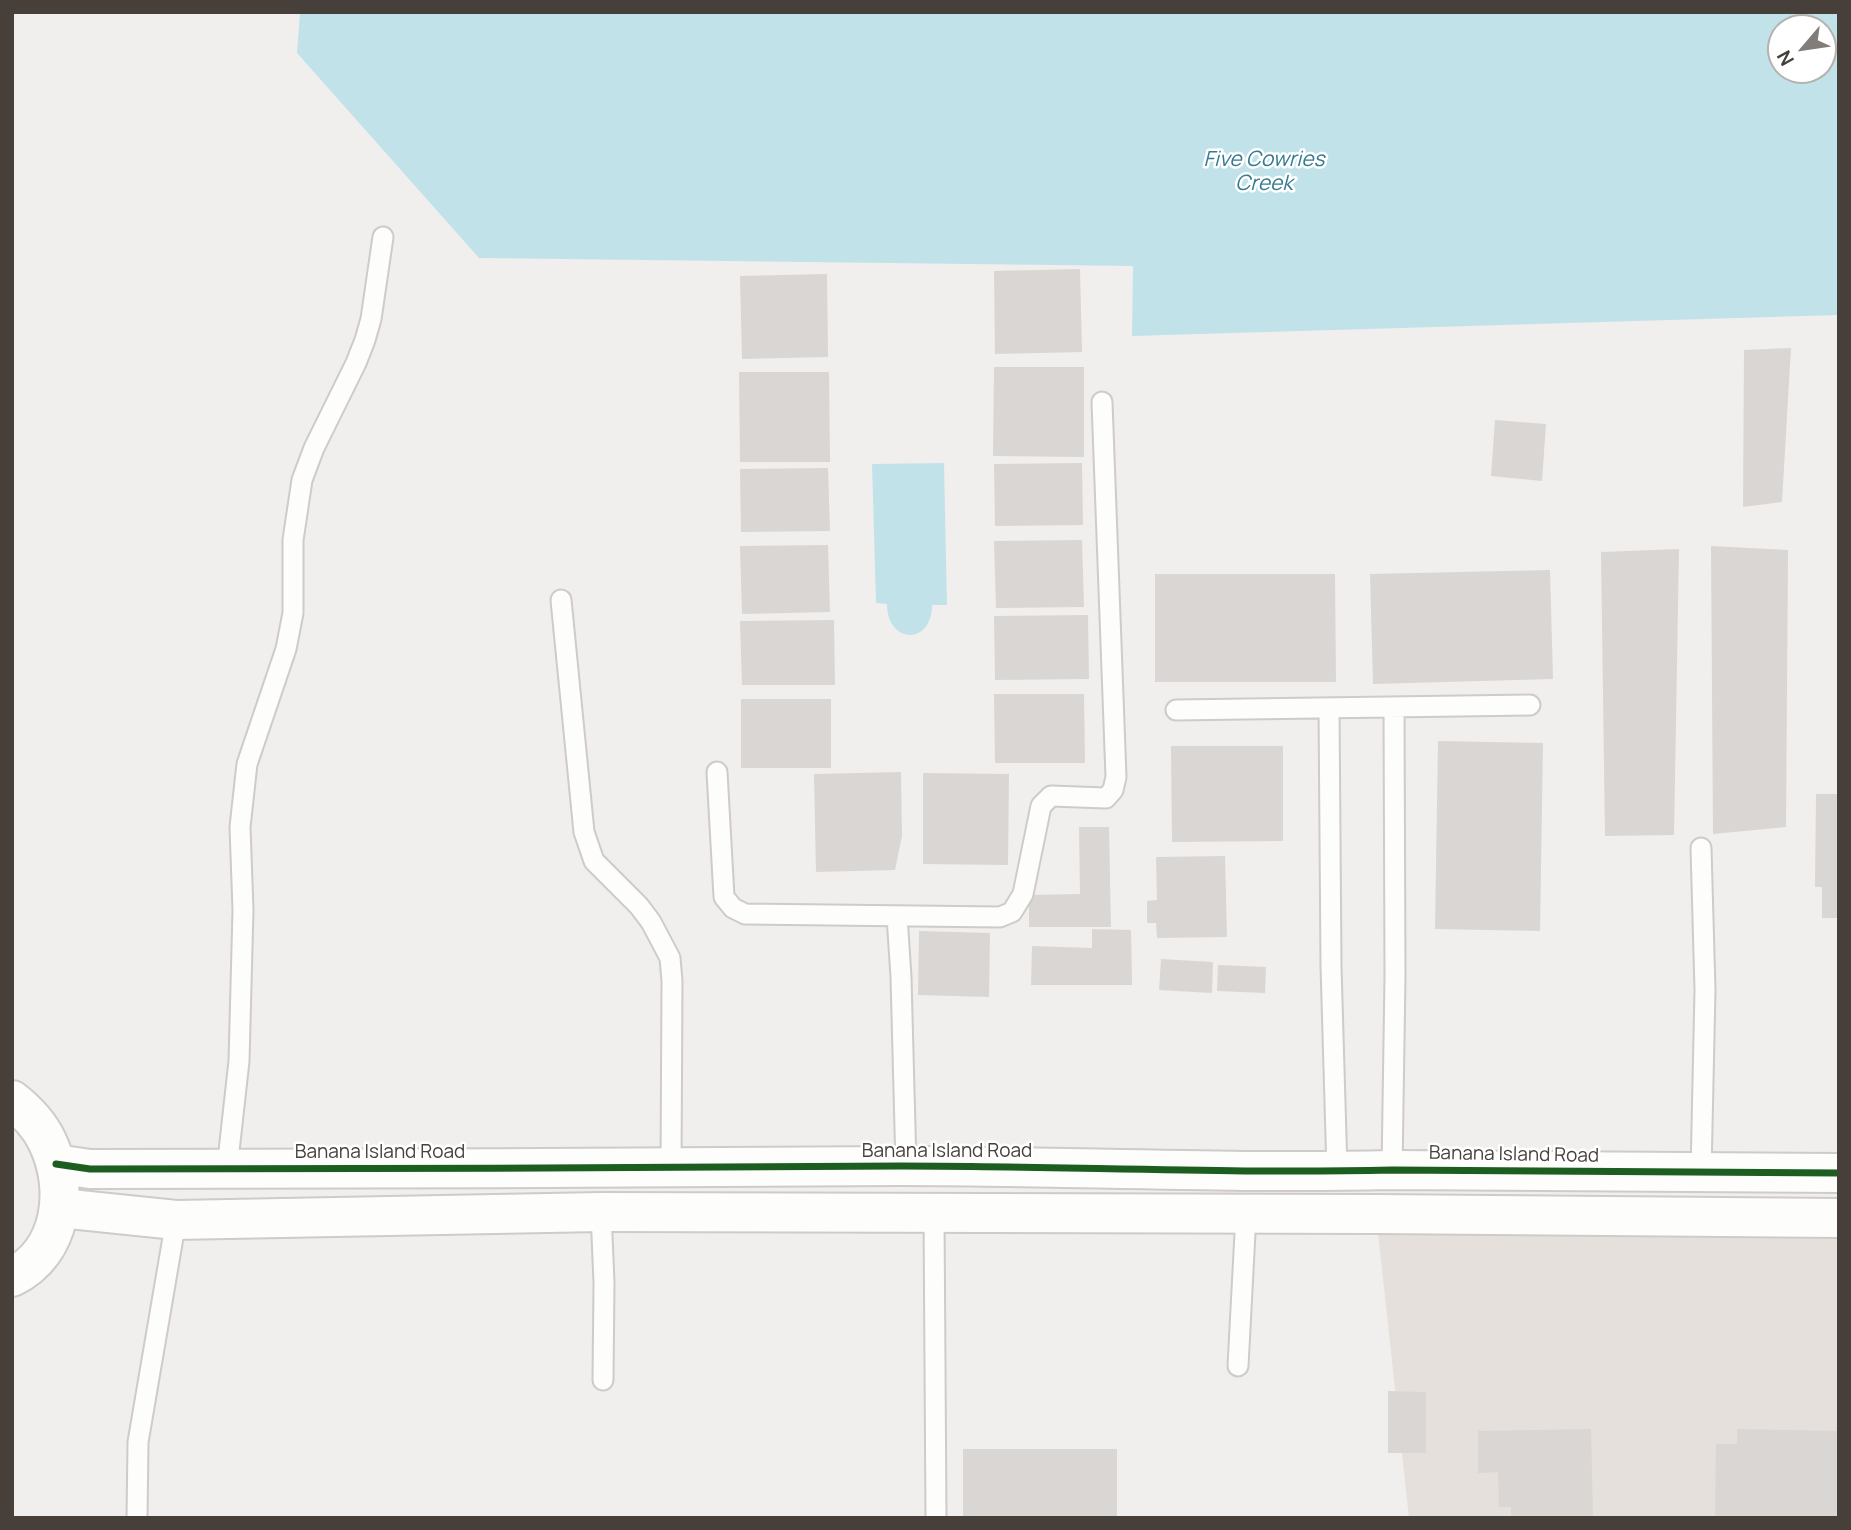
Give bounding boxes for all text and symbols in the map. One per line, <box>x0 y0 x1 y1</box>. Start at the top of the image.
north arrow <box>1767 14 1837 84</box>
text: N <box>1771 46 1800 70</box>
water label: Five Cowries Creek <box>1203 147 1325 197</box>
street label: Banana Island Road <box>862 1141 1032 1163</box>
street label: Banana Island Road <box>295 1142 465 1164</box>
street label: Banana Island Road <box>1429 1142 1599 1168</box>

